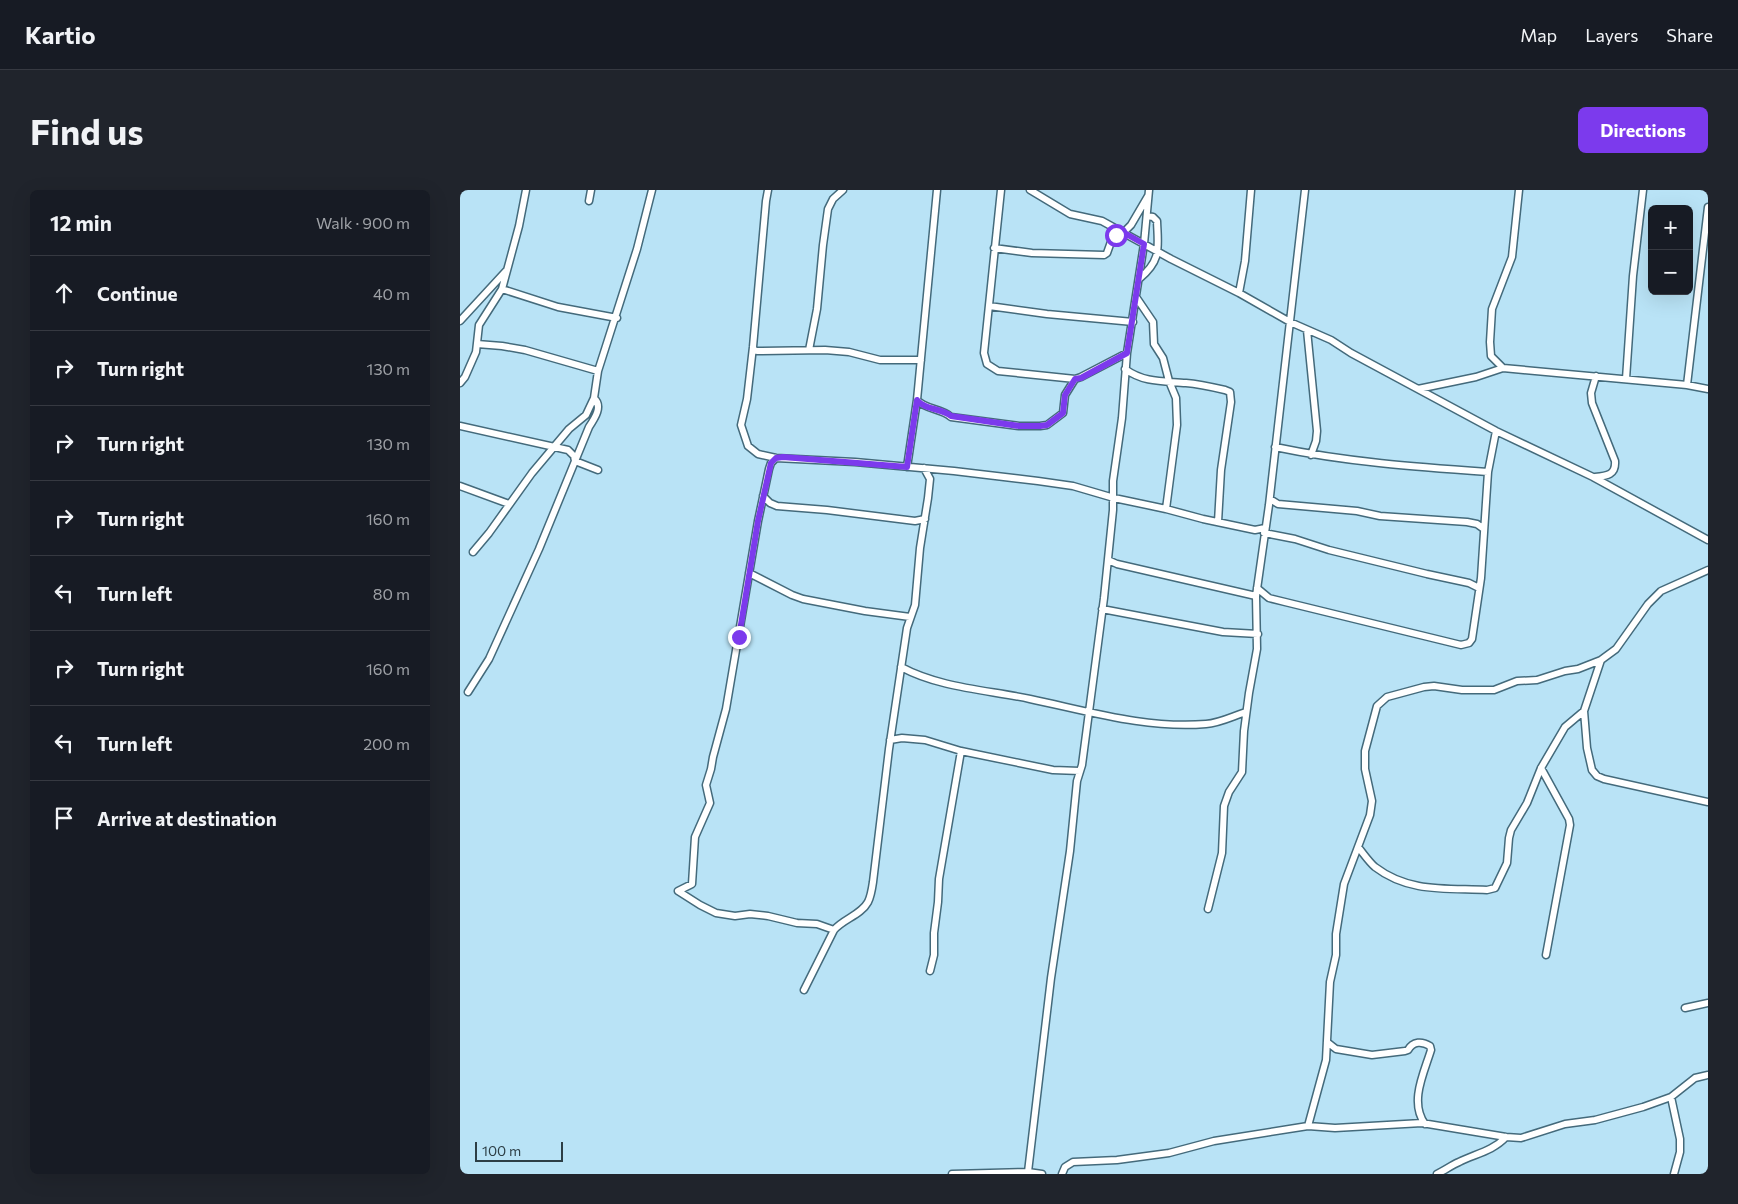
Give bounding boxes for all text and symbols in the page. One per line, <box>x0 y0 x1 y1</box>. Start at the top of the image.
text: Kartio <box>25 20 95 49</box>
text: Map <box>1520 24 1557 46</box>
text: Layers <box>1585 24 1638 46</box>
text: Share <box>1666 24 1713 46</box>
button: Directions <box>1578 107 1708 153</box>
text: Find us <box>30 109 144 152</box>
map controls <box>1648 205 1693 295</box>
button: + <box>1648 205 1693 250</box>
text: 12 min <box>50 210 112 235</box>
text: Walk · 900 m <box>316 213 410 232</box>
route start <box>1105 224 1128 247</box>
button: − <box>1648 250 1693 295</box>
icon: ahead <box>50 279 78 307</box>
text: Continue <box>97 282 177 305</box>
text: 40 m <box>373 284 410 303</box>
icon: right <box>50 354 78 382</box>
text: Turn right <box>97 357 184 380</box>
text: 130 m <box>367 359 410 378</box>
icon: right <box>50 429 78 457</box>
text: Turn right <box>97 432 184 455</box>
text: 130 m <box>367 434 410 453</box>
icon: right <box>50 504 78 532</box>
text: Turn right <box>97 507 184 530</box>
text: 160 m <box>366 509 410 528</box>
icon: left <box>50 579 78 607</box>
text: Turn left <box>97 582 172 605</box>
text: 80 m <box>373 584 410 603</box>
route end <box>728 626 751 649</box>
icon: right <box>50 654 78 682</box>
text: Turn right <box>97 657 184 680</box>
text: 160 m <box>366 659 410 678</box>
icon: left <box>50 729 78 757</box>
text: Turn left <box>97 732 172 755</box>
text: 200 m <box>363 734 410 753</box>
icon: arrive <box>50 804 78 832</box>
text: Arrive at destination <box>97 807 277 830</box>
scale bar <box>475 1139 562 1162</box>
text: 100 m <box>482 1142 521 1159</box>

